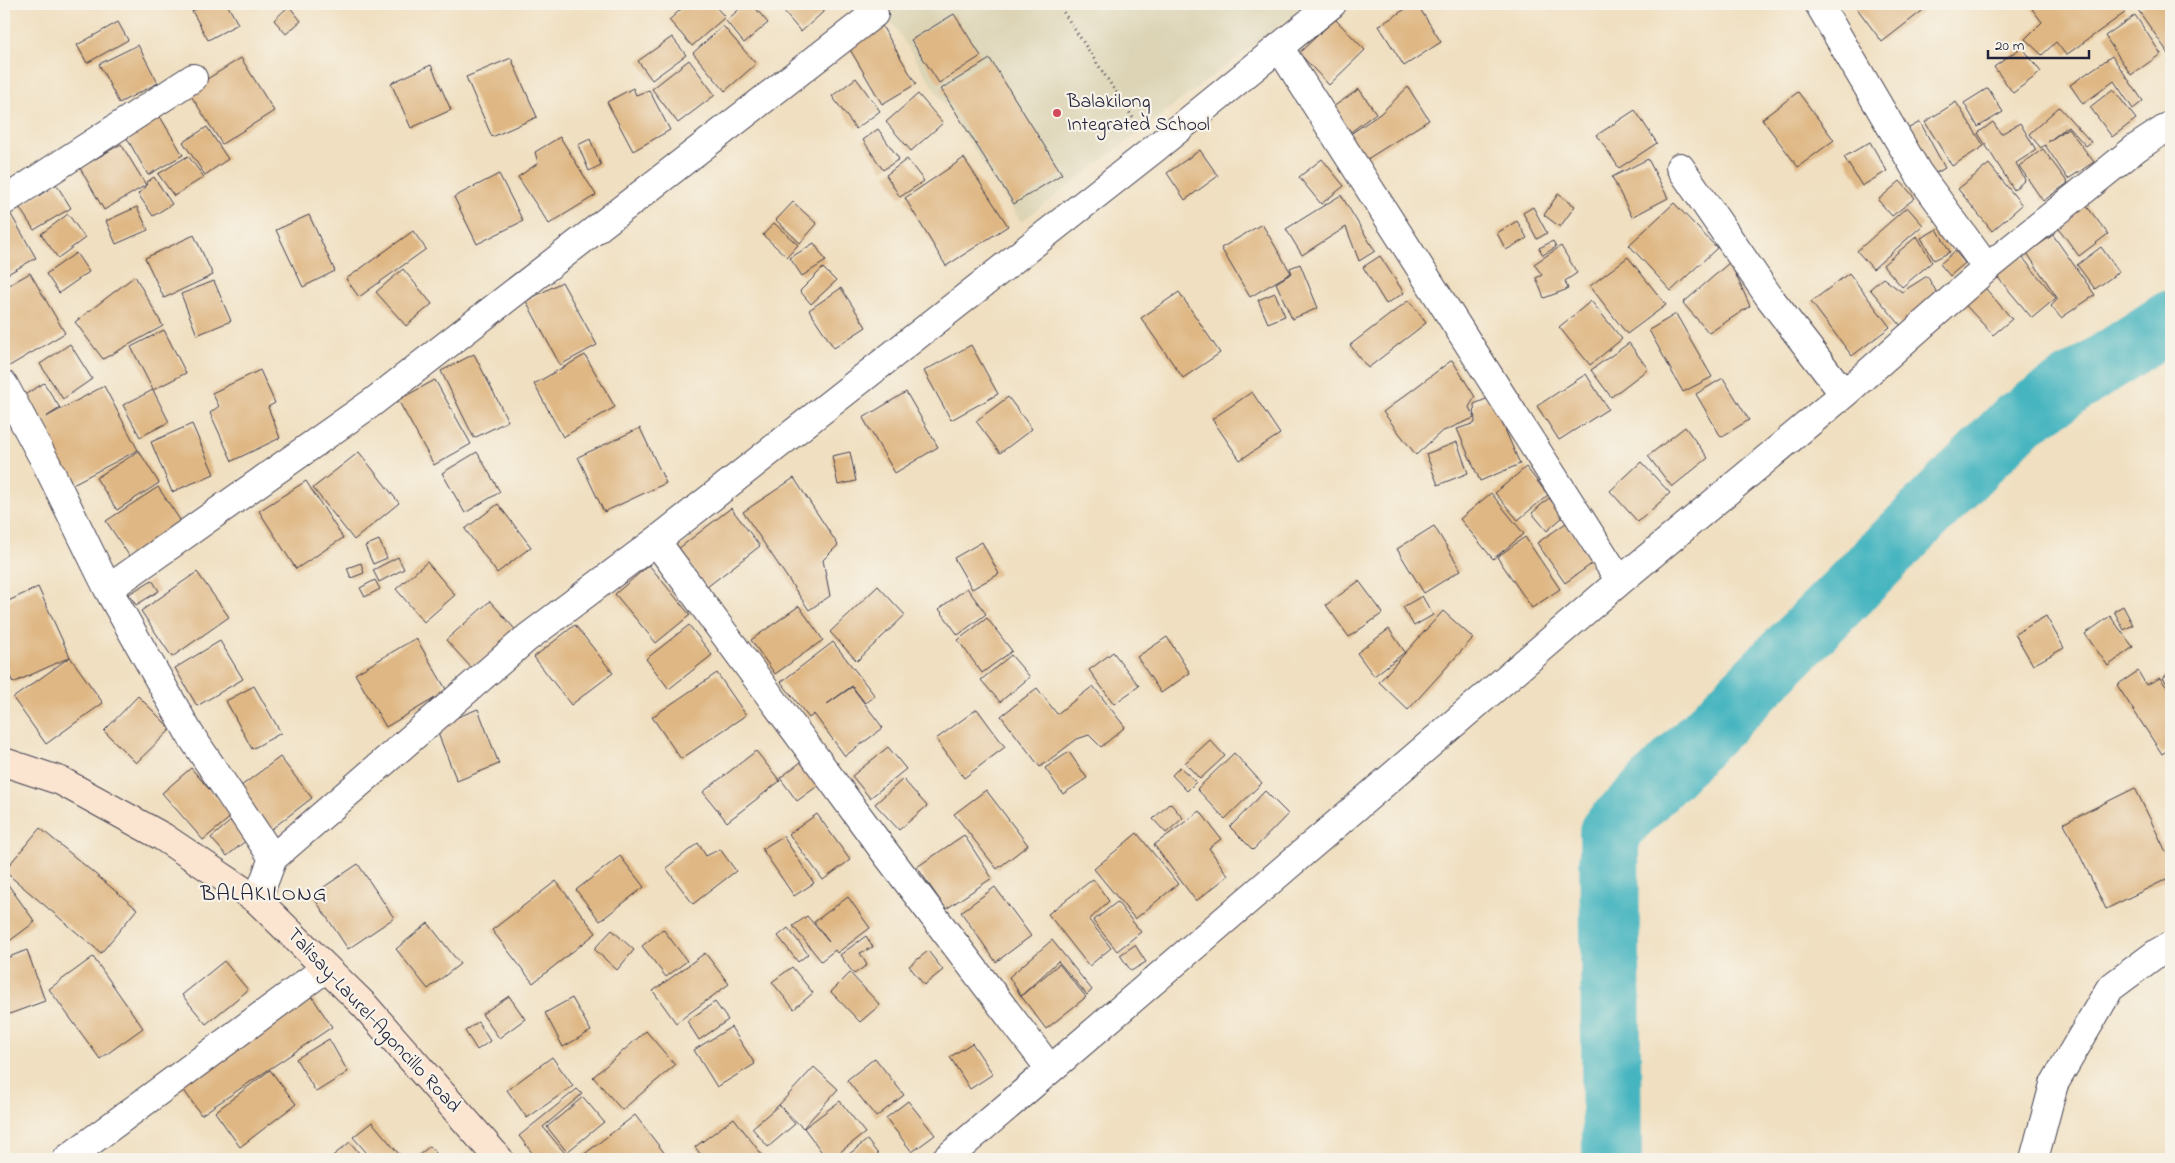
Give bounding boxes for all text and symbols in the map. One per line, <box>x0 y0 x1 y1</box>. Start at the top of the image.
scale bar <box>1988 28 2089 60</box>
text: 20 m <box>1995 35 2025 57</box>
place label: Balakilong Integrated School <box>1066 88 1210 141</box>
marker: Balakilong Integrated School <box>1051 107 1063 119</box>
district label: BALAKILONG <box>199 879 328 911</box>
street label: Talisay-Laurel-Agoncillo Road <box>278 922 467 1121</box>

